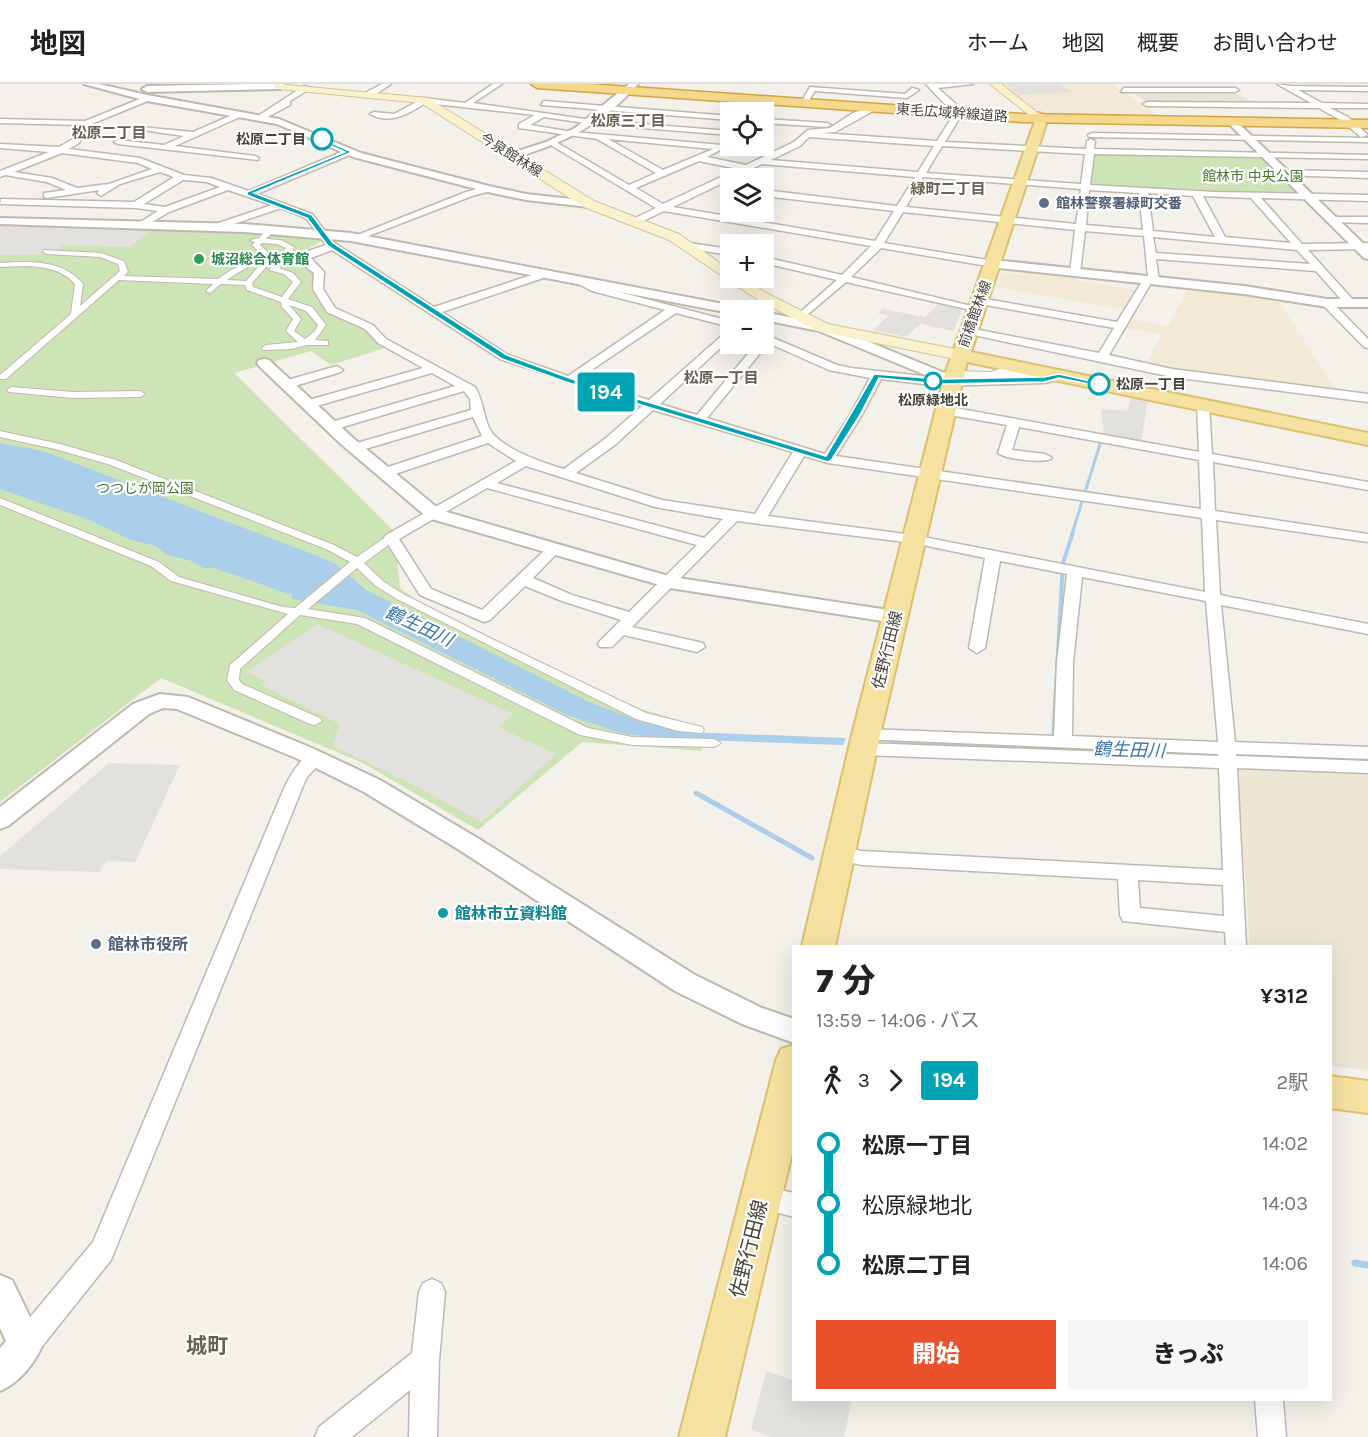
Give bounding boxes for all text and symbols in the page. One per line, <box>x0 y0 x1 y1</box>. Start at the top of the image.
text: 地図 <box>30 27 86 60</box>
text: ホーム <box>967 31 1029 55</box>
text: 地図 <box>1062 31 1104 55</box>
text: 概要 <box>1137 31 1179 55</box>
text: お問い合わせ <box>1212 31 1338 55</box>
street label: 東毛広域幹線道路 <box>896 101 1008 125</box>
map controls <box>720 102 774 354</box>
button: locate <box>720 102 774 156</box>
district label: 松原三丁目 <box>590 112 666 130</box>
district label: 松原二丁目 <box>71 124 147 142</box>
marker: 松原二丁目 <box>311 128 333 150</box>
street label: 今泉館林線 <box>477 129 545 181</box>
place label: 松原二丁目 <box>236 131 306 148</box>
button: layers <box>720 168 774 222</box>
park label: 館林市 中央公園 <box>1202 168 1304 185</box>
district label: 緑町二丁目 <box>910 180 986 198</box>
place label: 館林警察署緑町交番 <box>1056 195 1182 212</box>
marker: 館林警察署緑町交番 <box>1037 196 1051 210</box>
button: + <box>720 234 774 288</box>
place label: 城沼総合体育館 <box>211 251 309 268</box>
marker: 城沼総合体育館 <box>192 252 206 266</box>
street label: 前橋館林線 <box>955 278 995 350</box>
button: − <box>720 300 774 354</box>
district label: 松原一丁目 <box>683 369 759 387</box>
line badge: 194 <box>572 372 640 412</box>
marker: 松原緑地北 <box>924 372 942 390</box>
marker: 松原一丁目 <box>1088 373 1110 395</box>
place label: 松原一丁目 <box>1116 376 1186 393</box>
text: 194 <box>590 380 622 404</box>
place label: 松原緑地北 <box>898 392 968 409</box>
park label: つつじが岡公園 <box>96 480 194 497</box>
water label: 鶴生田川 <box>382 601 458 652</box>
street label: 佐野行田線 <box>868 609 906 691</box>
water label: 鶴生田川 <box>1093 738 1167 762</box>
place label: 館林市立資料館 <box>455 904 567 923</box>
marker: 館林市立資料館 <box>436 906 450 920</box>
place label: 館林市役所 <box>108 935 188 954</box>
marker: 館林市役所 <box>89 937 103 951</box>
text: 7 分 <box>816 962 875 1000</box>
text: ¥312 <box>1260 983 1308 1009</box>
text: 13:59 – 14:06 · バス <box>816 1009 980 1032</box>
icon: walk <box>816 1064 849 1097</box>
icon: forward <box>879 1064 912 1097</box>
text: 194 <box>933 1068 966 1092</box>
text: 3 <box>858 1069 870 1092</box>
text: 2駅 <box>1276 1071 1308 1094</box>
text: 14:02 <box>1262 1132 1308 1155</box>
text: 松原一丁目 <box>862 1133 972 1159</box>
text: 14:03 <box>1262 1192 1308 1215</box>
text: 松原緑地北 <box>862 1193 972 1219</box>
street label: 佐野行田線 <box>726 1198 772 1300</box>
text: 14:06 <box>1262 1252 1308 1275</box>
text: 松原二丁目 <box>862 1253 972 1279</box>
button: 開始 <box>816 1320 1056 1389</box>
button: きっぷ <box>1068 1320 1308 1389</box>
district label: 城町 <box>186 1334 228 1358</box>

